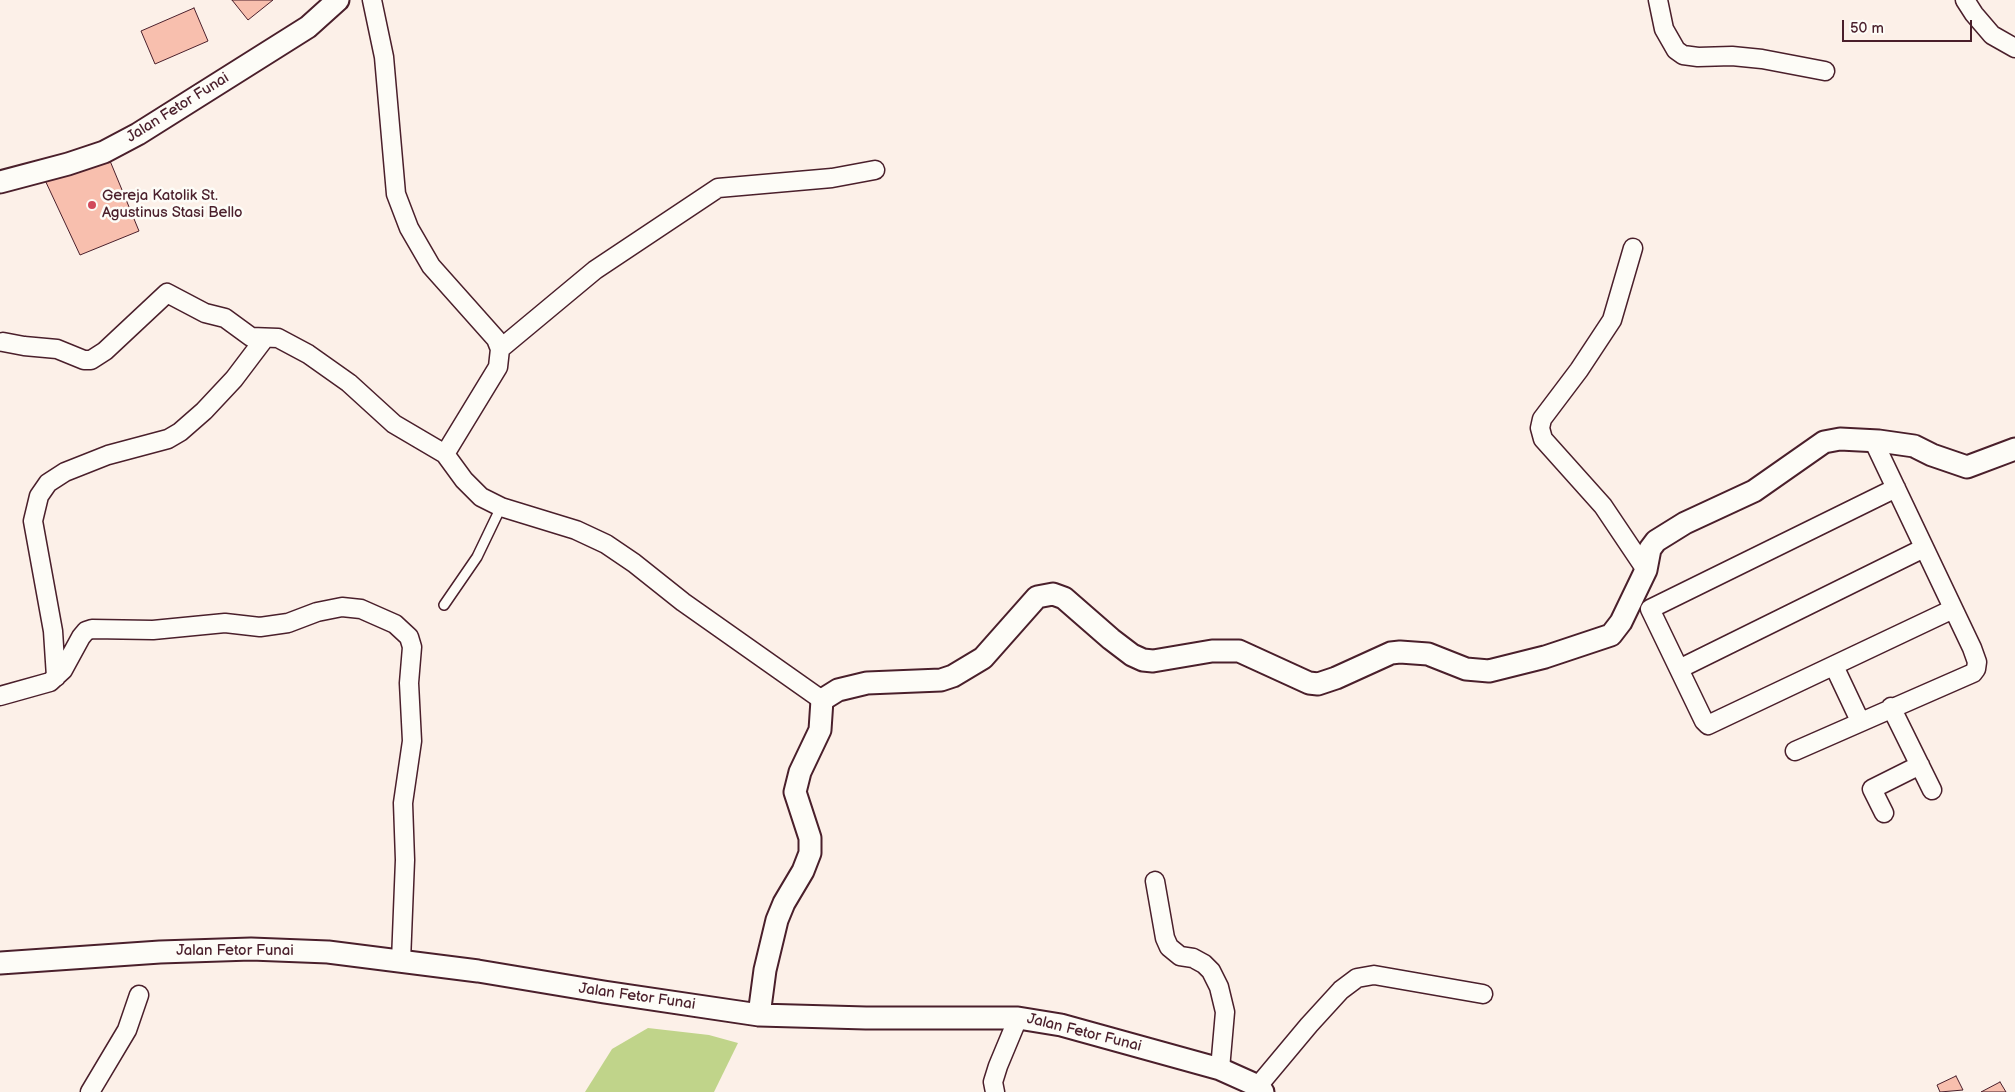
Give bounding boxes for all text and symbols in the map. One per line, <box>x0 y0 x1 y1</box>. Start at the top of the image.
scale bar <box>1845 10 1975 42</box>
text: 50 m <box>1850 19 1884 38</box>
street label: Jalan Fetor Funai <box>123 69 233 147</box>
place label: Gereja Katolik St. Agustinus Stasi Bello <box>102 187 243 222</box>
marker: Gereja Katolik St. Agustinus Stasi Bello <box>86 199 98 211</box>
street label: Jalan Fetor Funai <box>176 942 294 960</box>
street label: Jalan Fetor Funai <box>578 980 696 1014</box>
street label: Jalan Fetor Funai <box>1025 1010 1143 1056</box>

